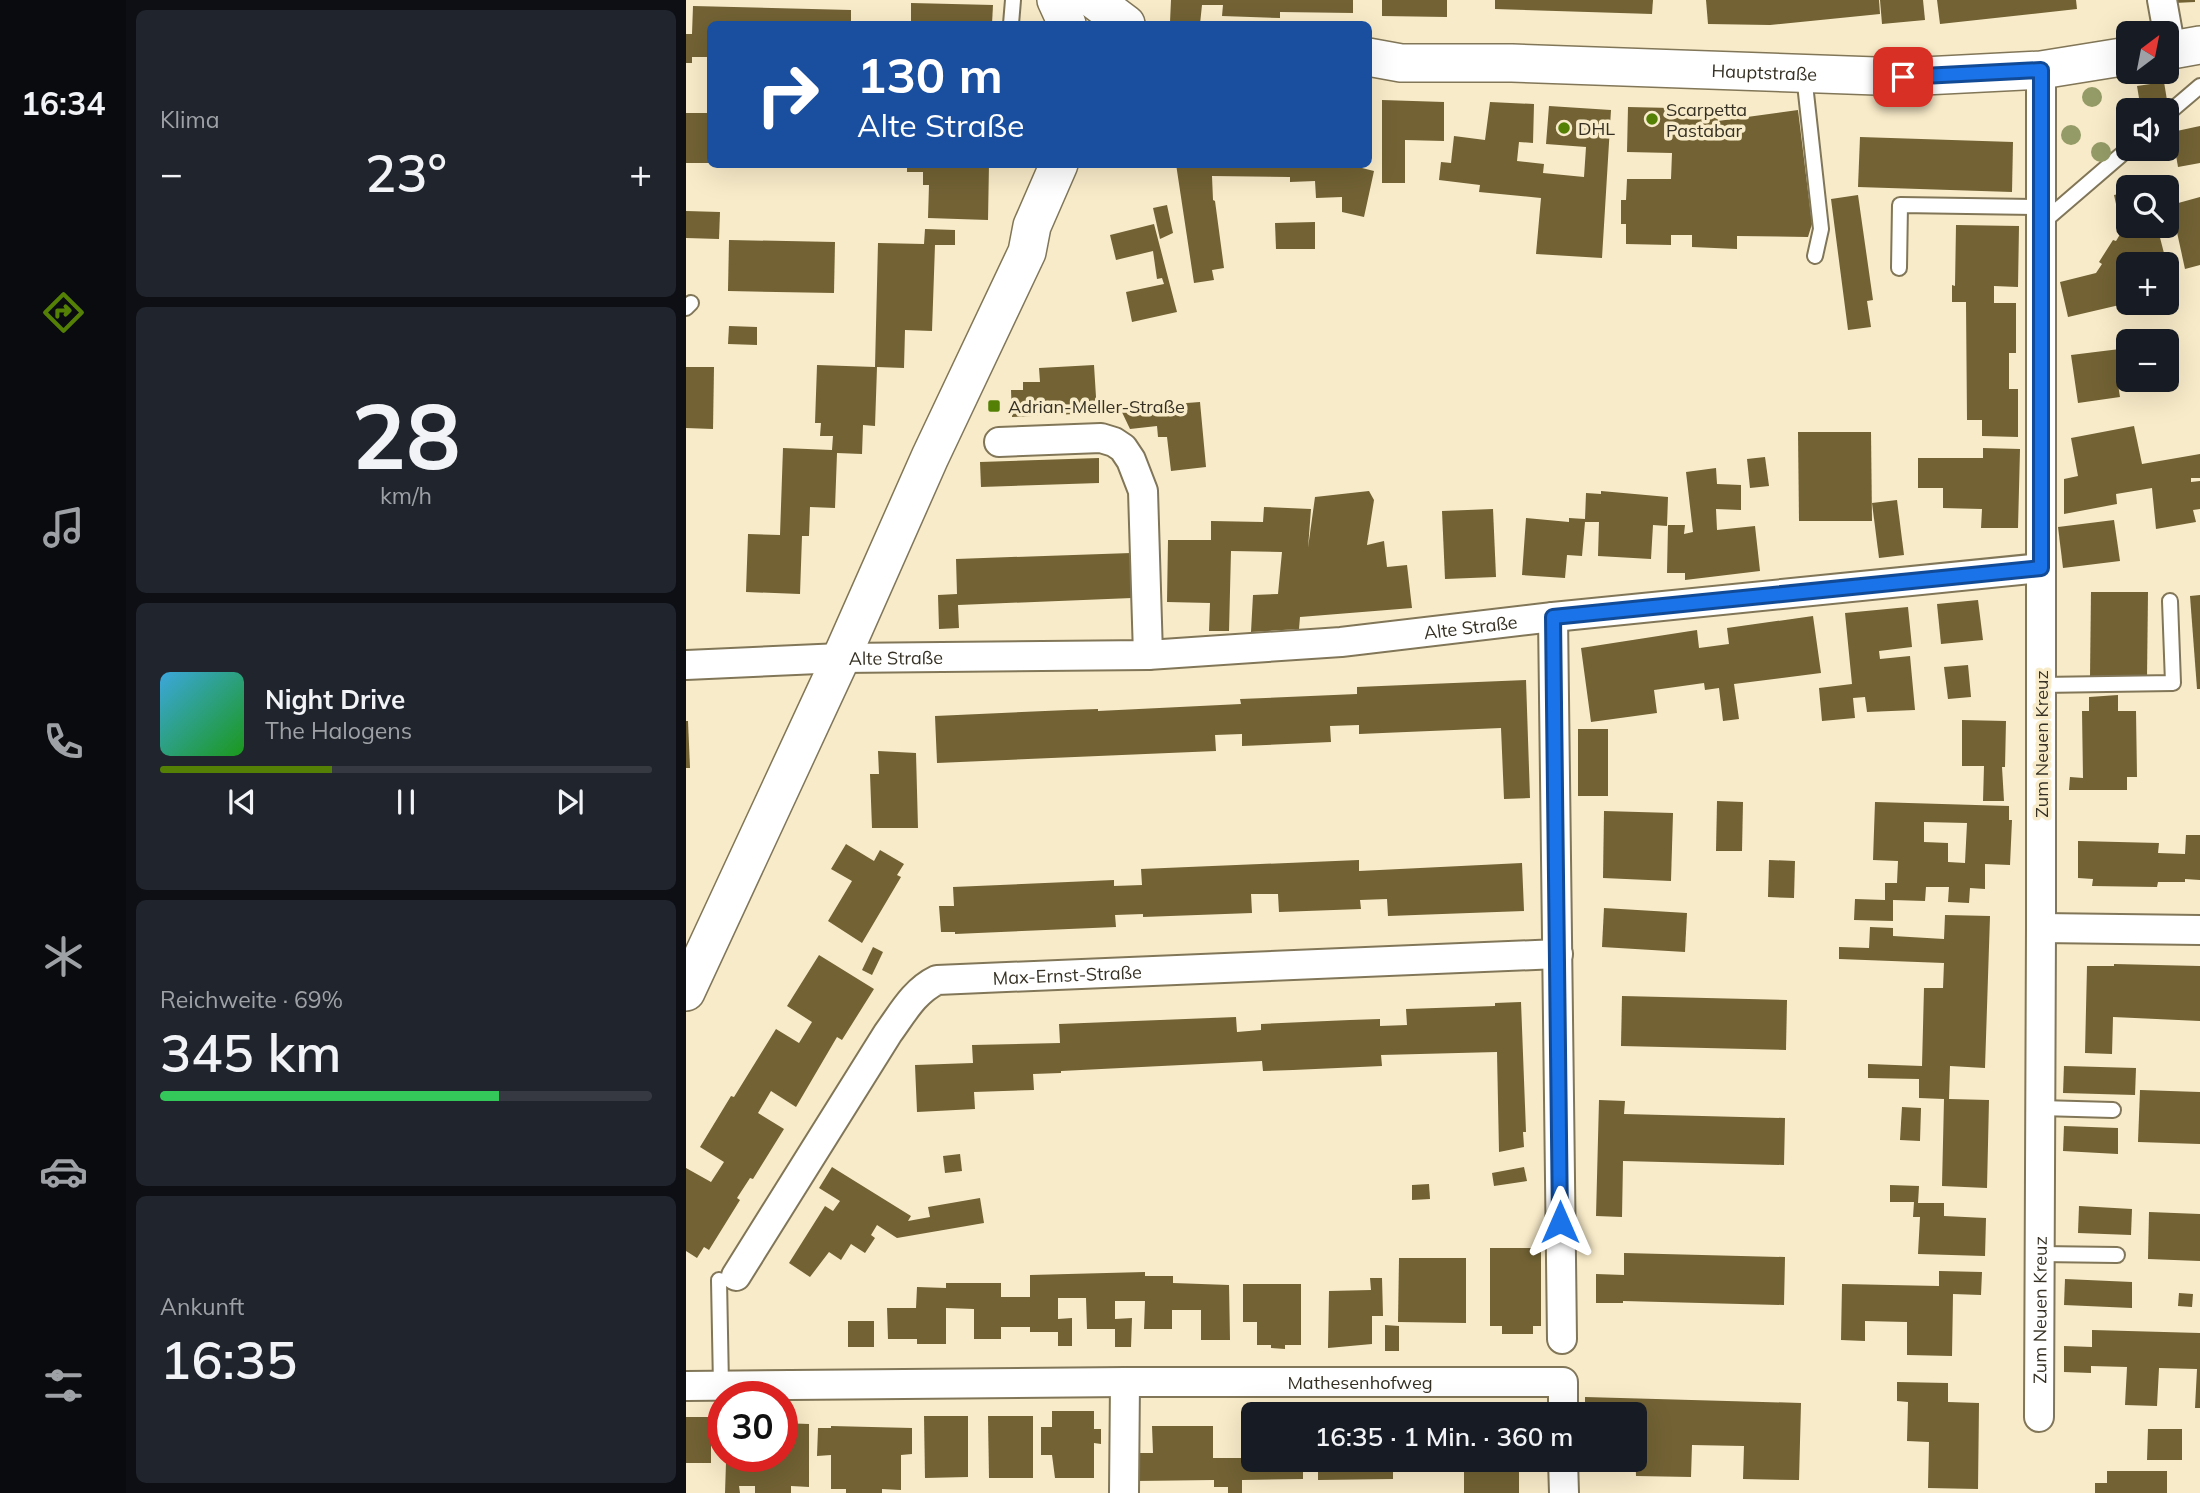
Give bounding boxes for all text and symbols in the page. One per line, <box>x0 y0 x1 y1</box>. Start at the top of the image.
north arrow <box>2116 21 2179 84</box>
map controls <box>2116 21 2179 392</box>
text: 130 m <box>857 44 1003 105</box>
pin <box>1873 47 1933 107</box>
icon: right <box>742 49 833 140</box>
icon: arrive <box>1884 58 1922 96</box>
street label: Hauptstraße <box>1711 59 1818 85</box>
text: 16:34 <box>21 83 105 123</box>
place label: Scarpetta Pastabar <box>1666 98 1747 142</box>
button: sound <box>2116 98 2179 161</box>
text: Klima <box>160 105 220 134</box>
text: Alte Straße <box>857 105 1024 145</box>
marker: Scarpetta Pastabar <box>1644 111 1660 127</box>
place label: DHL <box>1578 117 1615 140</box>
marker: DHL <box>1556 120 1572 136</box>
text: 23° <box>365 140 447 205</box>
text: − <box>160 149 183 197</box>
text: + <box>629 149 652 197</box>
button: search <box>2116 175 2179 238</box>
button: + <box>2116 252 2179 315</box>
icon: directions <box>39 288 88 337</box>
button: − <box>2116 329 2179 392</box>
text: 28 <box>351 378 461 492</box>
place label: Adrian-Meller-Straße <box>1008 395 1185 418</box>
marker: Adrian-Meller-Straße <box>986 398 1002 414</box>
text: km/h <box>380 481 432 510</box>
icon: music <box>39 503 88 552</box>
street label: Alte Straße <box>1422 610 1519 644</box>
street label: Alte Straße <box>849 646 943 669</box>
street label: Zum Neuen Kreuz <box>2030 670 2053 818</box>
text: Night Drive <box>265 683 405 716</box>
text: The Halogens <box>265 716 412 745</box>
icon: phone <box>39 717 88 766</box>
icon: previous <box>223 783 261 821</box>
icon: pause <box>387 783 425 821</box>
icon: next <box>551 783 589 821</box>
icon: climate <box>39 932 88 981</box>
street label: Max-Ernst-Straße <box>992 960 1142 989</box>
text: Reichweite · 69% <box>160 985 343 1014</box>
text: 345 km <box>160 1020 341 1085</box>
icon: car <box>39 1147 88 1196</box>
position arrow <box>1523 1185 1597 1259</box>
street label: Zum Neuen Kreuz <box>2028 1236 2051 1384</box>
text: Ankunft <box>160 1292 244 1321</box>
text: 16:35 <box>160 1327 297 1392</box>
icon: filters <box>39 1361 88 1410</box>
street label: Mathesenhofweg <box>1287 1371 1433 1394</box>
speed limit sign: 30 <box>707 1381 798 1472</box>
text: 16:35 · 1 Min. · 360 m <box>1315 1420 1573 1453</box>

